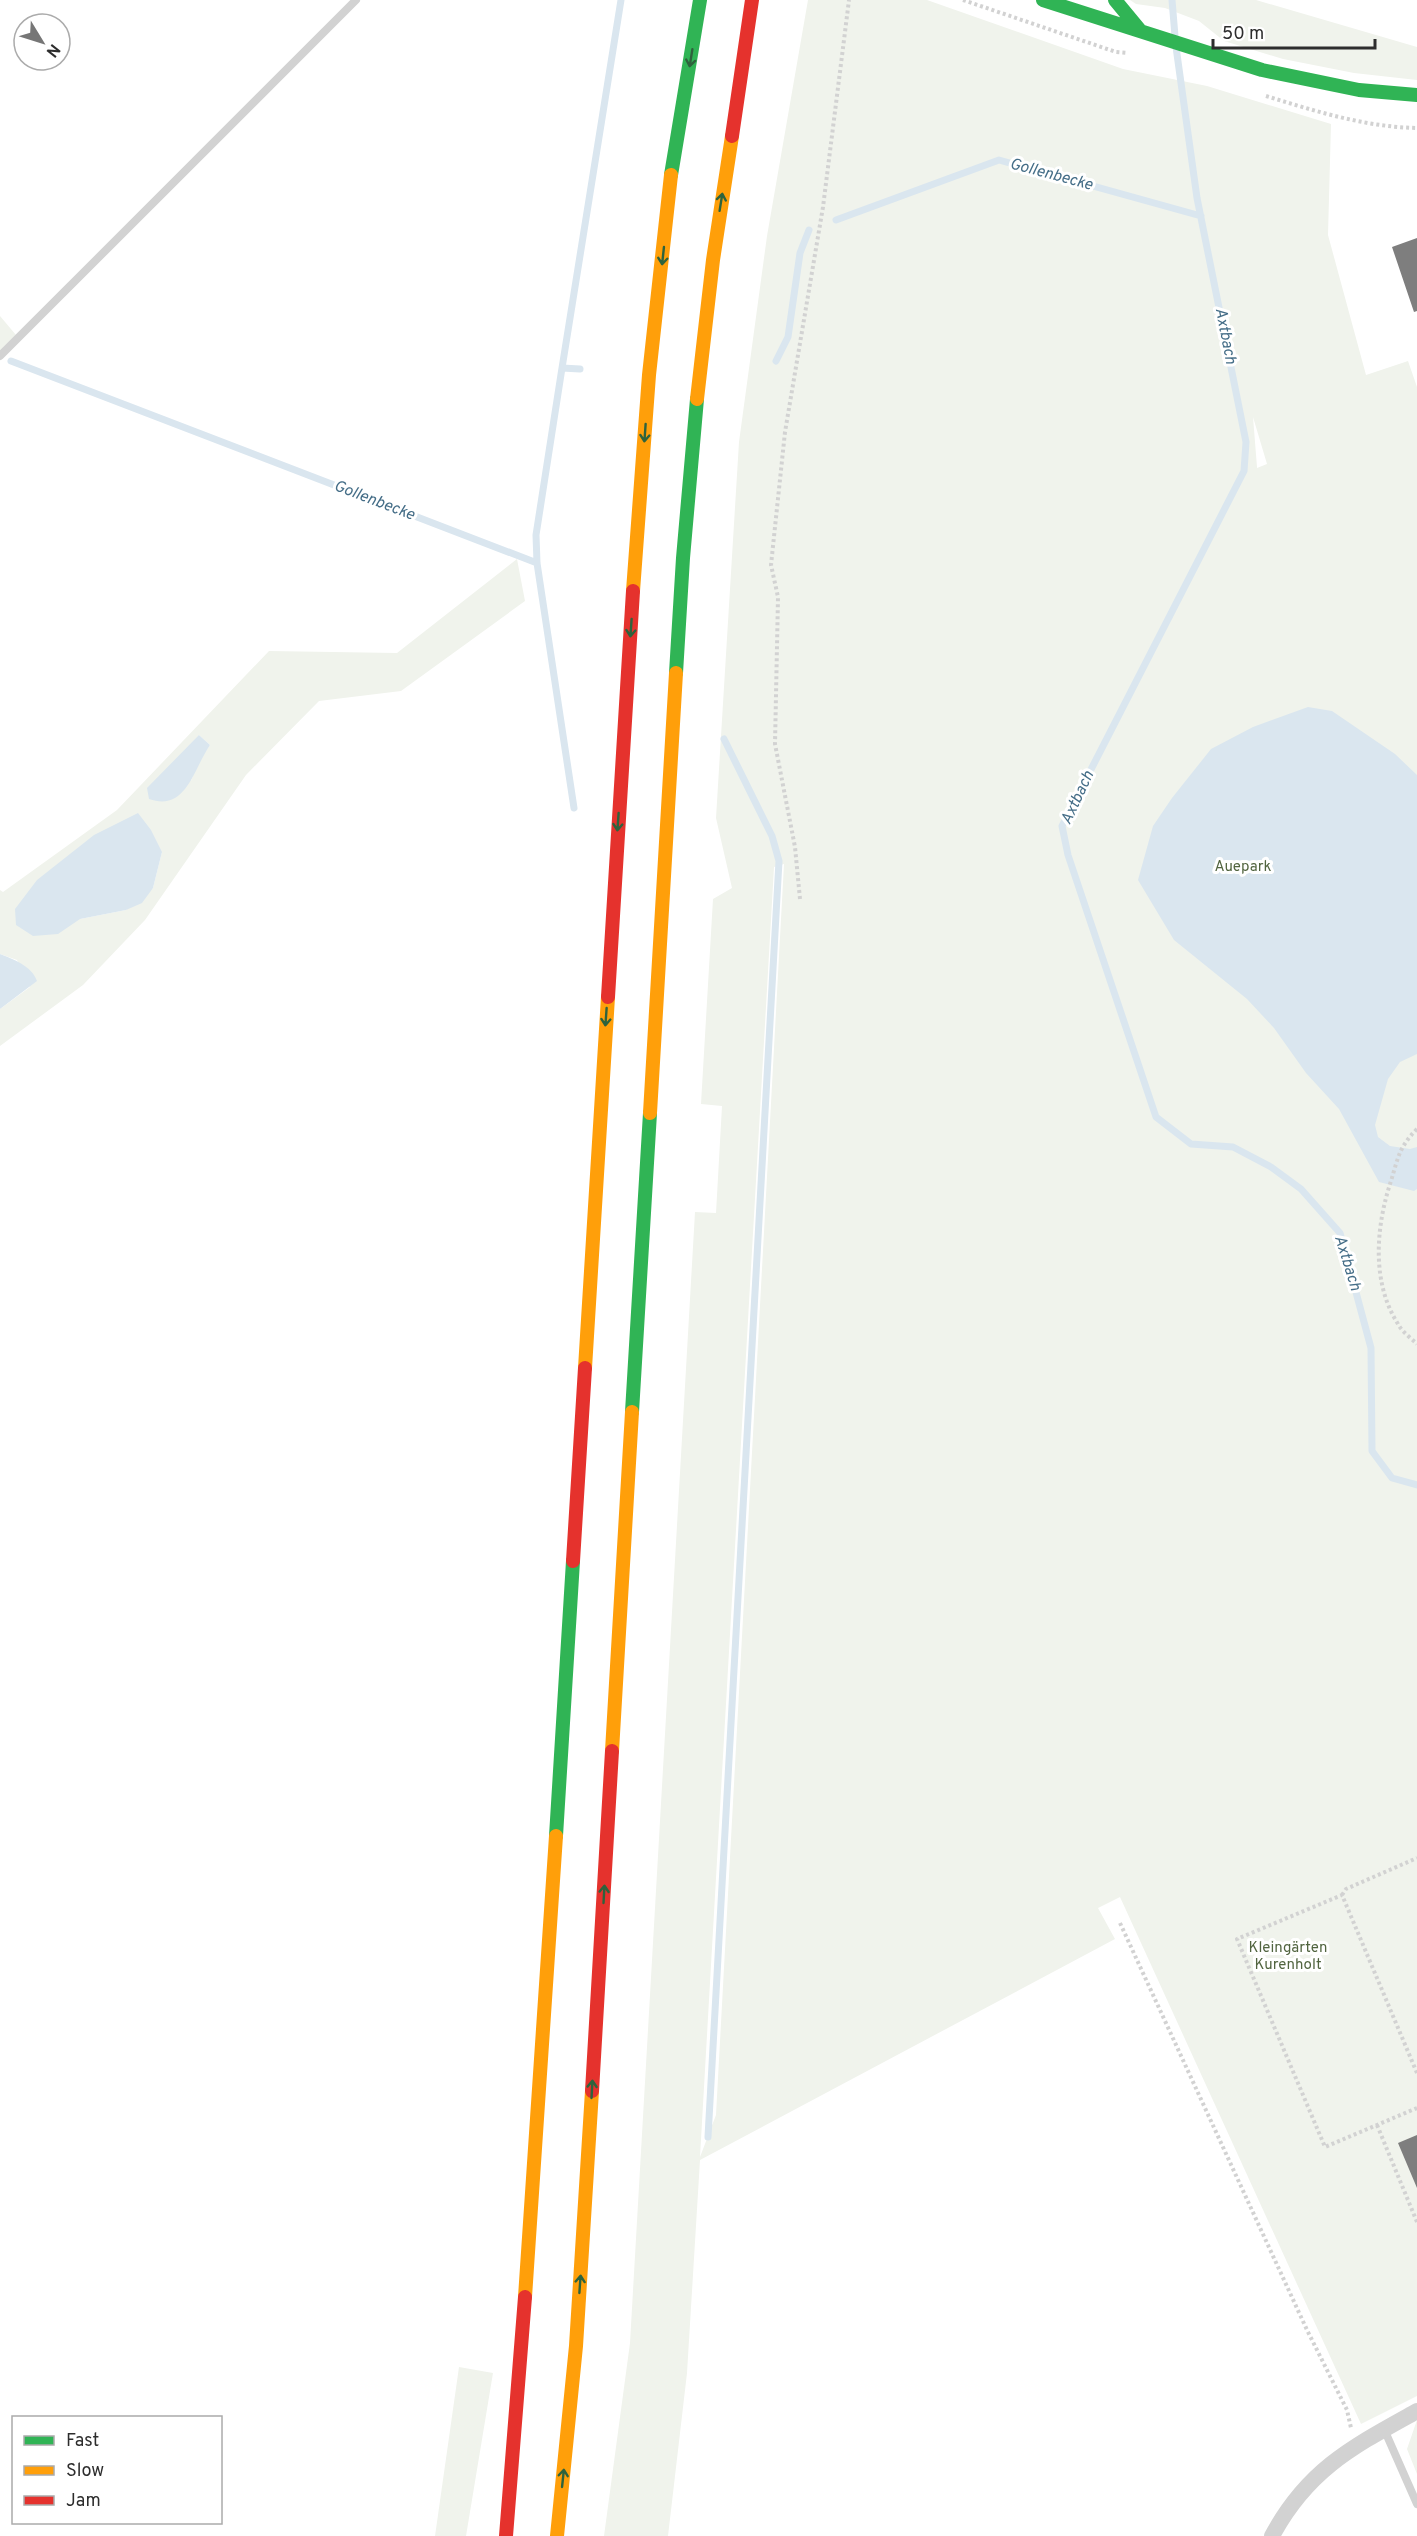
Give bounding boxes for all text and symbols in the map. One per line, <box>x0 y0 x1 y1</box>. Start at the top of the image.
north arrow <box>12 12 72 72</box>
scale bar <box>1213 12 1375 50</box>
text: 50 m <box>1222 23 1264 46</box>
text: N <box>41 39 64 61</box>
one-way arrow <box>685 47 696 67</box>
water label: Gollenbecke <box>1007 154 1095 196</box>
one-way arrow <box>716 193 727 212</box>
one-way arrow <box>657 246 668 266</box>
water label: Axtbach <box>1210 306 1240 366</box>
one-way arrow <box>639 423 650 443</box>
water label: Gollenbecke <box>331 476 418 526</box>
one-way arrow <box>625 617 636 637</box>
water label: Axtbach <box>1057 768 1099 828</box>
one-way arrow <box>613 812 624 832</box>
park label: Auepark <box>1214 858 1272 877</box>
one-way arrow <box>600 1007 611 1026</box>
water label: Axtbach <box>1329 1233 1365 1293</box>
one-way arrow <box>598 1885 609 1905</box>
park label: Kleingärten Kurenholt <box>1249 1939 1327 1975</box>
one-way arrow <box>587 2080 598 2099</box>
one-way arrow <box>575 2274 586 2294</box>
legend <box>12 2416 222 2524</box>
text: Fast <box>66 2430 99 2453</box>
text: Slow <box>66 2460 104 2483</box>
one-way arrow <box>558 2468 569 2488</box>
text: Jam <box>66 2490 101 2513</box>

